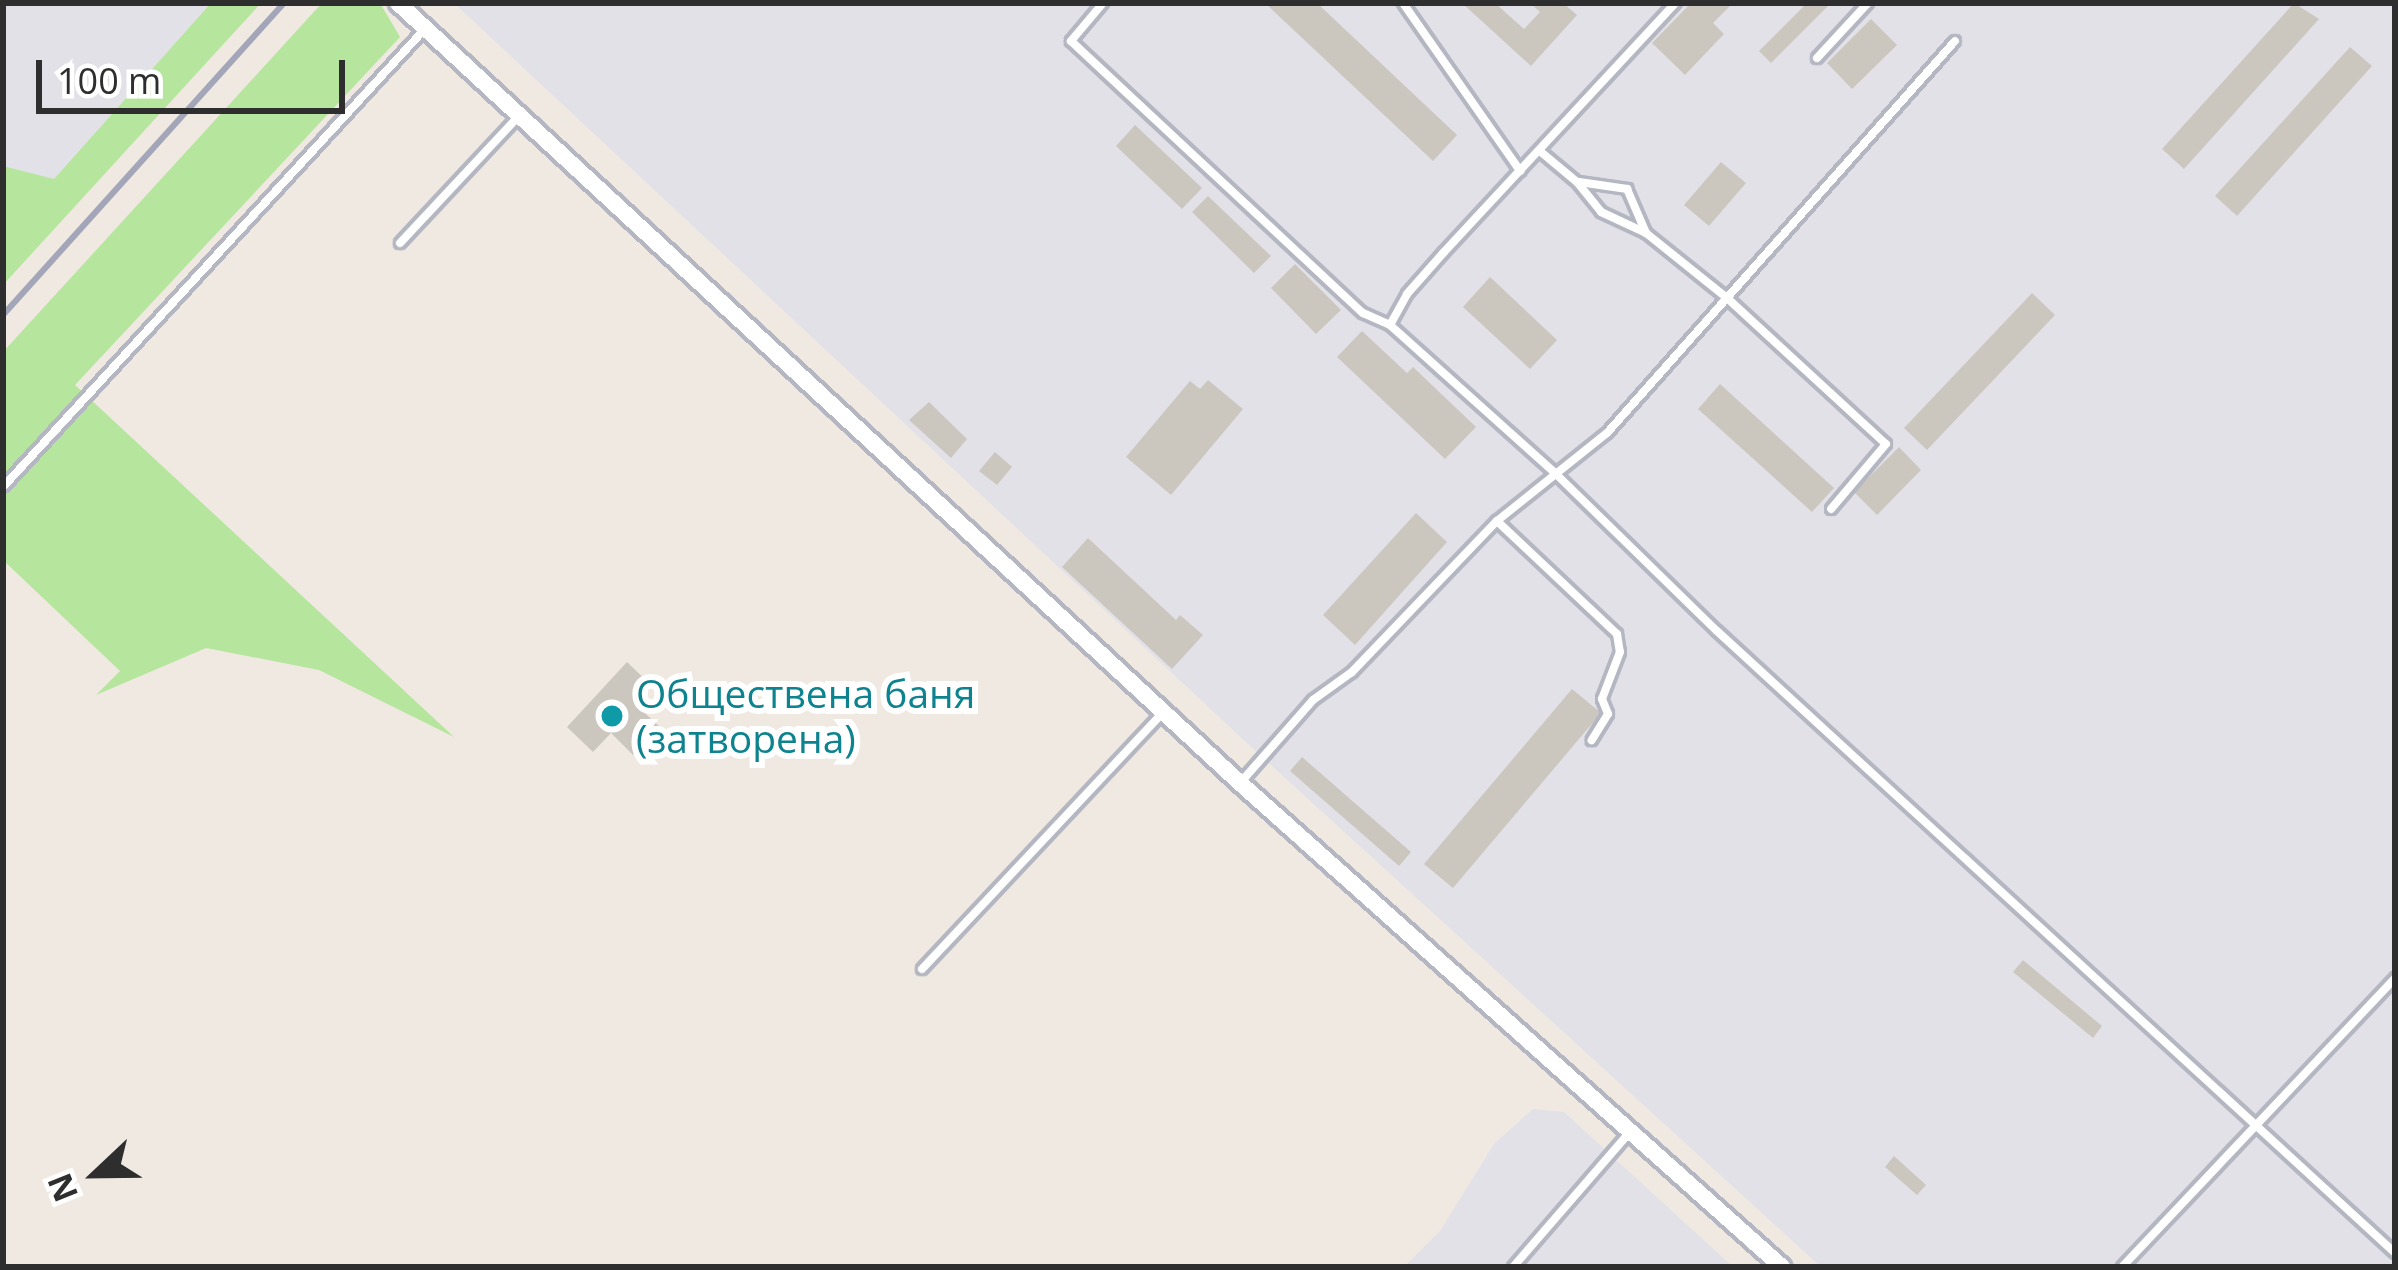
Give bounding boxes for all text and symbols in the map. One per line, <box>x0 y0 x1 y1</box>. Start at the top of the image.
scale bar <box>42 36 351 110</box>
text: 100 m <box>57 56 161 105</box>
place label: Обществена баня (затворена) <box>636 671 975 762</box>
marker: Обществена баня (затворена) <box>599 703 625 729</box>
north arrow <box>36 1114 156 1234</box>
text: N <box>36 1167 88 1209</box>

